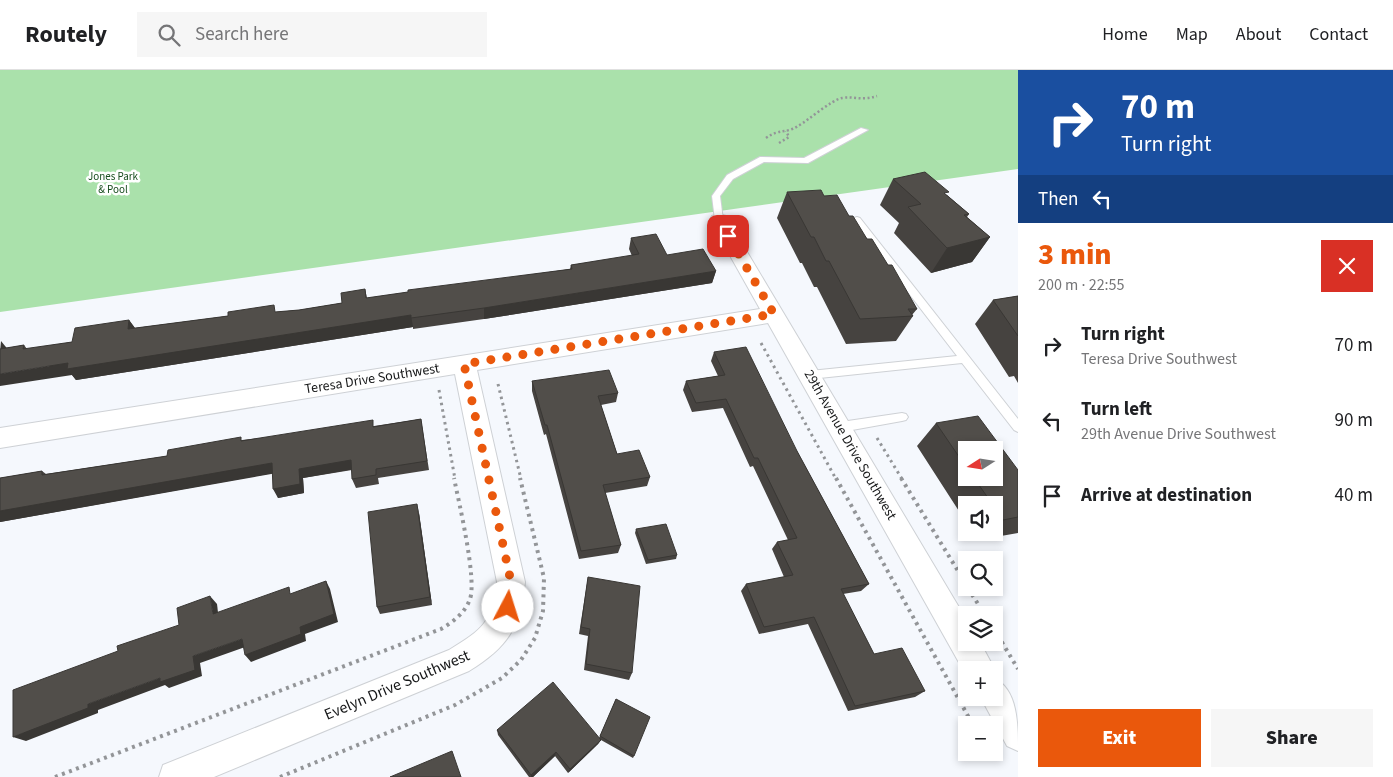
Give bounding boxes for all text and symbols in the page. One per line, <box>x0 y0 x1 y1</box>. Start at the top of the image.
search box <box>137 12 487 57</box>
text: Routely <box>25 17 107 52</box>
icon: search <box>155 21 183 49</box>
text: Search here <box>195 21 289 48</box>
text: Home <box>1102 22 1148 47</box>
text: Map <box>1176 22 1208 47</box>
text: About <box>1236 22 1281 47</box>
text: Contact <box>1309 22 1368 47</box>
text: 70 m <box>1121 82 1195 132</box>
icon: right <box>1038 90 1103 155</box>
text: Turn right <box>1121 128 1211 160</box>
park label: Jones Park & Pool <box>88 169 139 197</box>
icon: left <box>1088 185 1116 213</box>
text: Then <box>1038 186 1078 213</box>
pin <box>707 215 749 257</box>
icon: arrive <box>714 222 742 250</box>
text: 3 min <box>1038 233 1112 276</box>
button: close <box>1321 240 1373 292</box>
text: 200 m · 22:55 <box>1038 274 1125 296</box>
text: Turn right <box>1081 321 1165 348</box>
icon: right <box>1038 332 1066 360</box>
text: 70 m <box>1335 332 1373 359</box>
text: Teresa Drive Southwest <box>1081 348 1237 370</box>
street label: Teresa Drive Southwest <box>303 358 441 400</box>
street label: 29th Avenue Drive Southwest <box>799 366 901 524</box>
text: Turn left <box>1081 396 1152 423</box>
icon: left <box>1038 407 1066 435</box>
text: 90 m <box>1335 407 1373 434</box>
text: 29th Avenue Drive Southwest <box>1081 423 1276 445</box>
north arrow <box>958 441 1002 486</box>
map controls <box>958 441 1003 761</box>
icon: arrive <box>1038 482 1066 510</box>
text: Arrive at destination <box>1081 482 1252 509</box>
text: 40 m <box>1335 482 1373 509</box>
button: sound <box>958 496 1003 541</box>
button: search <box>958 551 1003 596</box>
position arrow <box>481 580 533 632</box>
button: layers <box>958 606 1003 651</box>
street label: Evelyn Drive Southwest <box>321 644 474 726</box>
button: + <box>958 661 1003 706</box>
button: Exit <box>1038 709 1201 767</box>
button: Share <box>1211 709 1373 767</box>
button: − <box>958 716 1003 761</box>

